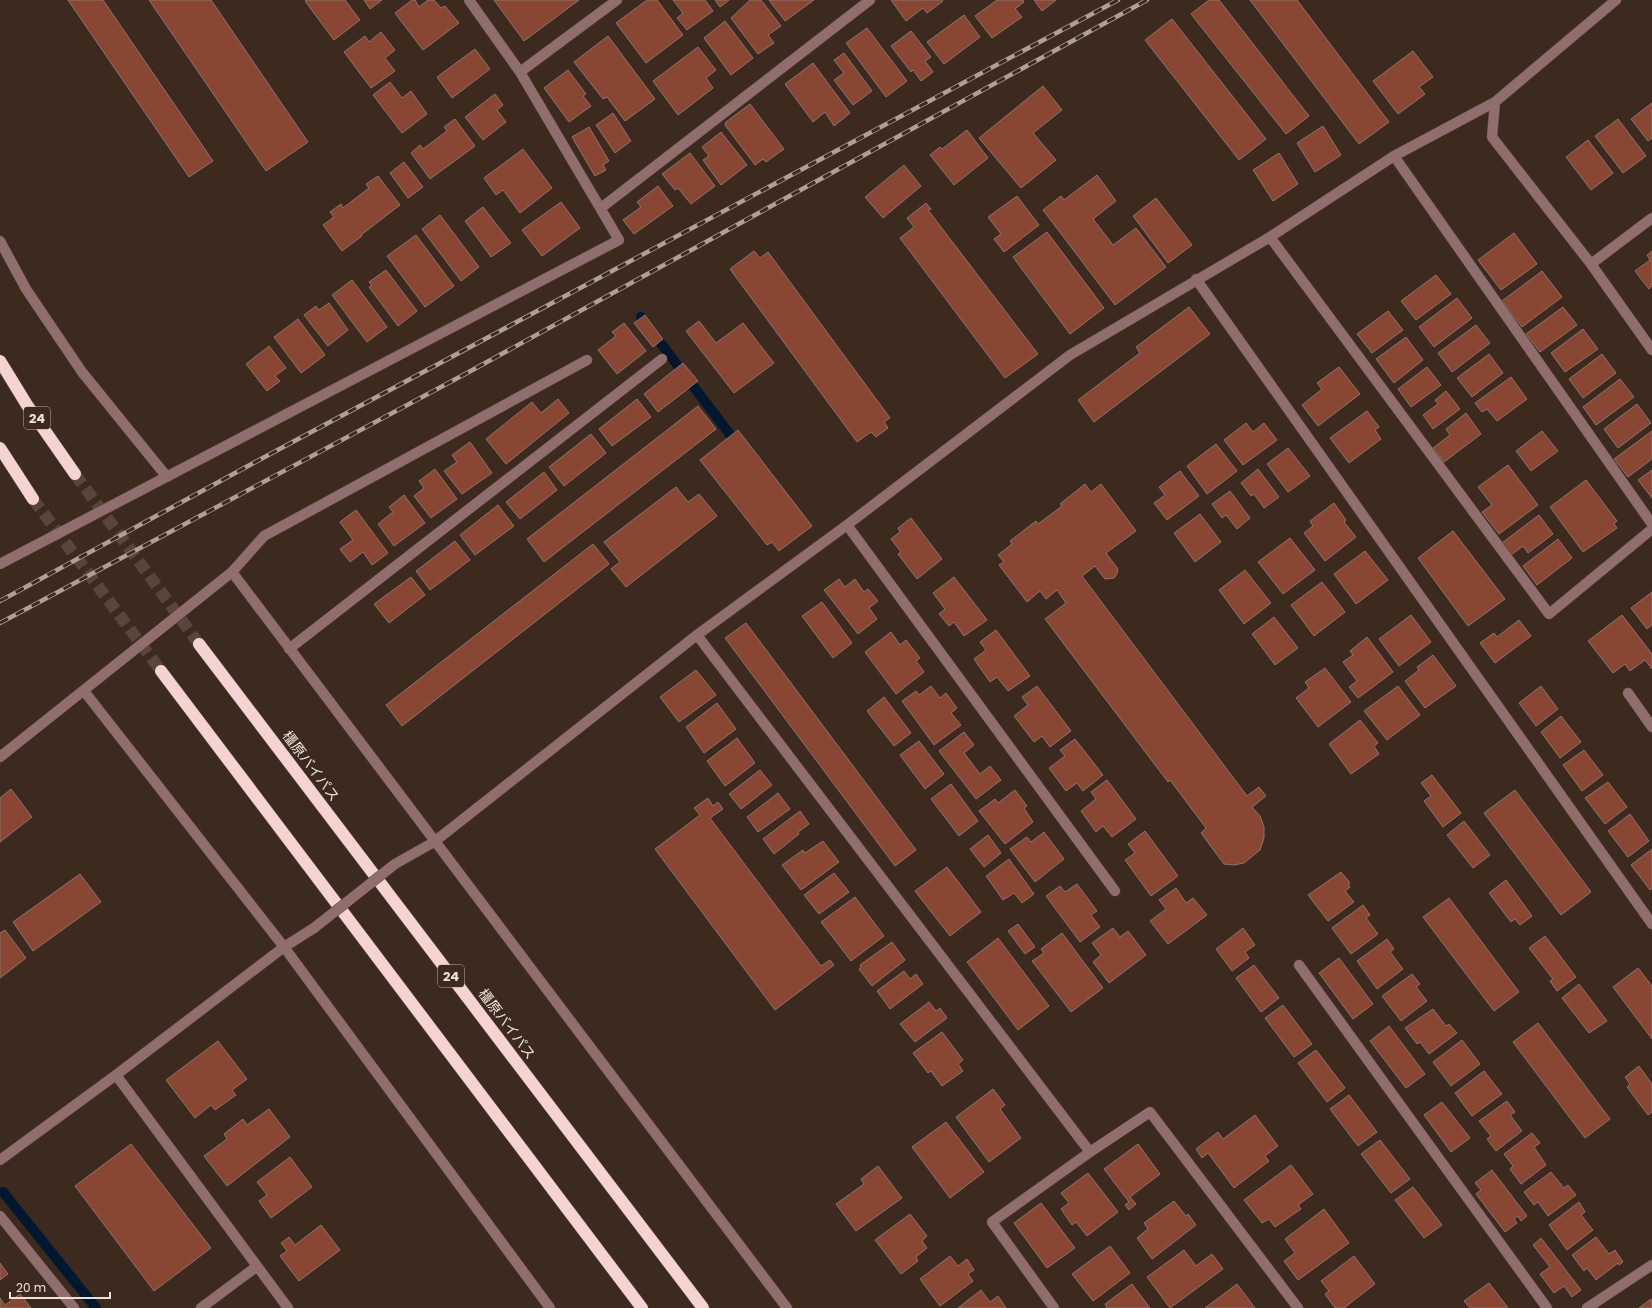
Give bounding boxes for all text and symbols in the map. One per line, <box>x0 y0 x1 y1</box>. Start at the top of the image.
road number: 24 <box>24 407 50 429</box>
street label: 橿原バイパス <box>278 727 344 805</box>
road number: 24 <box>438 965 464 987</box>
street label: 橿原バイパス <box>474 985 540 1063</box>
scale bar <box>10 1274 110 1300</box>
text: 20 m <box>16 1279 46 1296</box>

